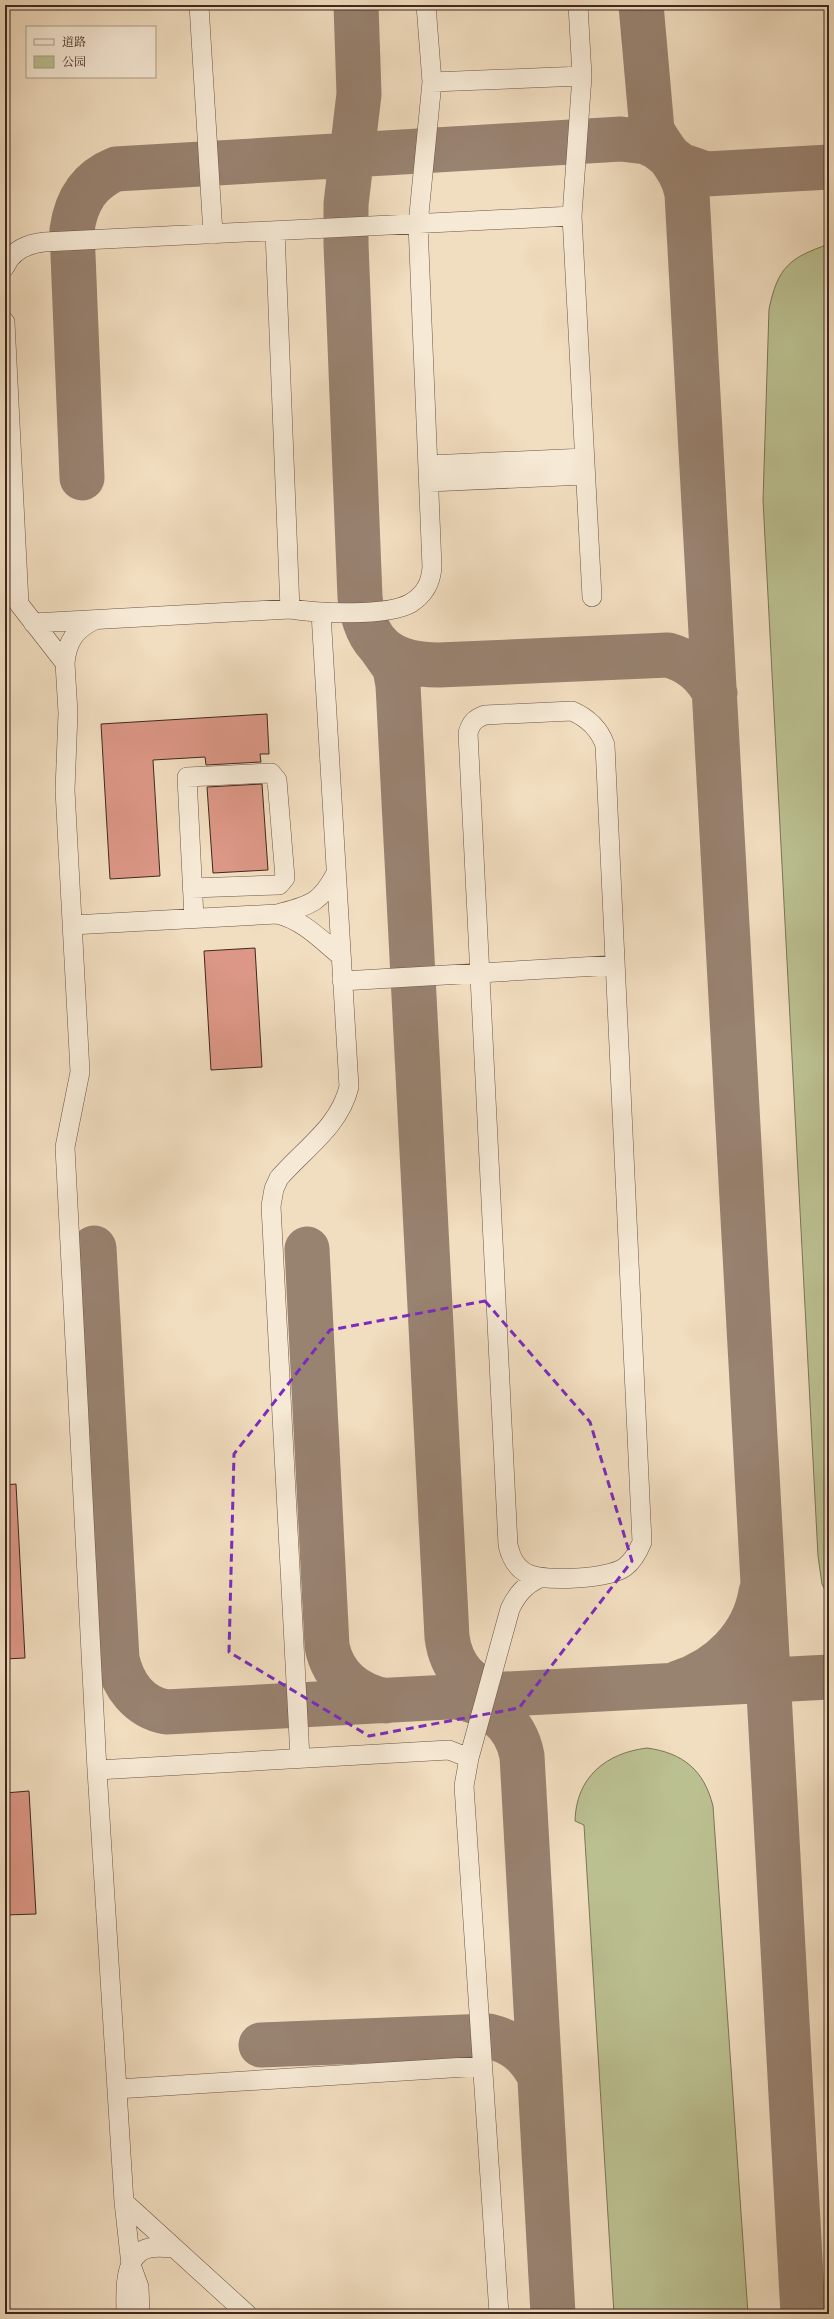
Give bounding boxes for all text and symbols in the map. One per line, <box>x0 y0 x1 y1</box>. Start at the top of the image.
legend <box>26 26 156 78</box>
text: 道路 <box>62 35 86 49</box>
text: 公园 <box>62 56 86 69</box>

